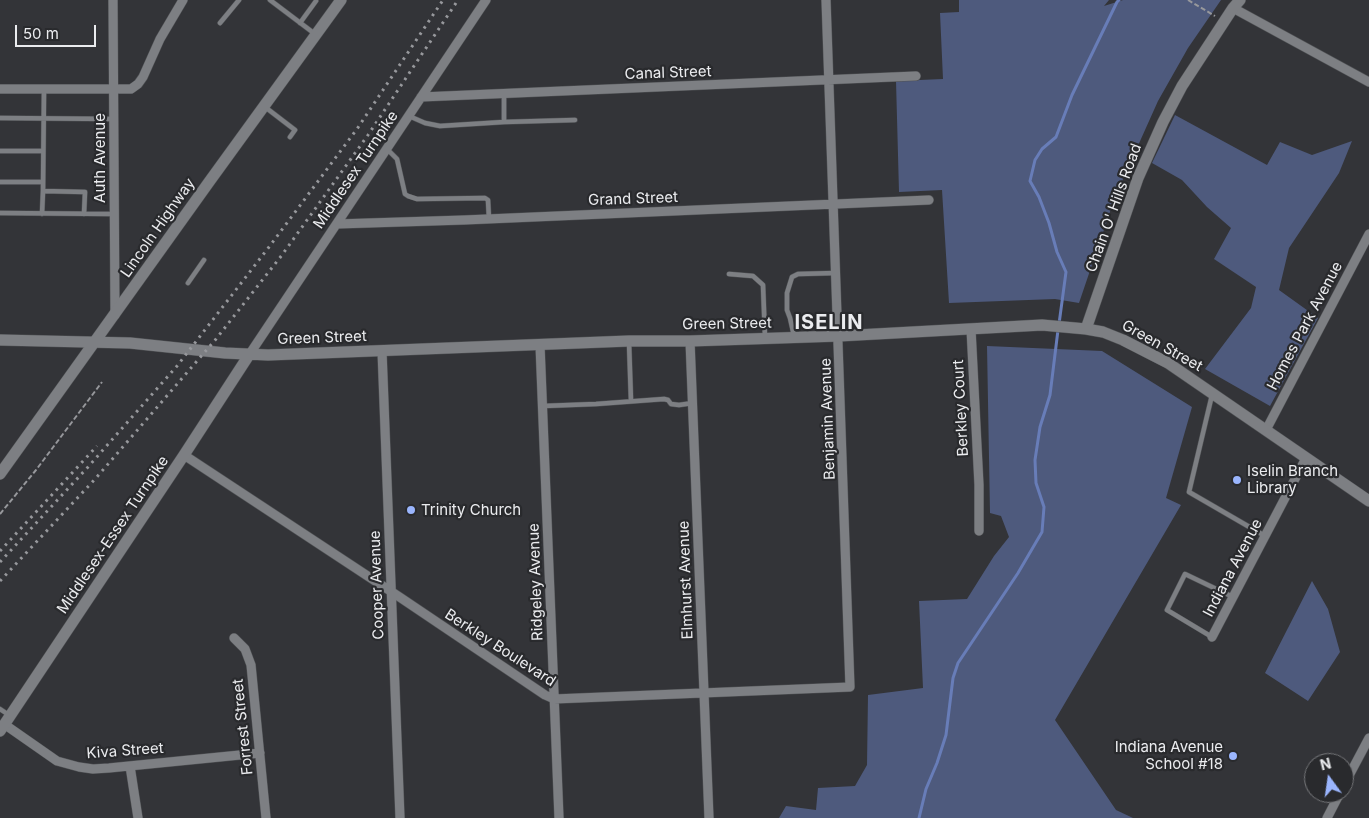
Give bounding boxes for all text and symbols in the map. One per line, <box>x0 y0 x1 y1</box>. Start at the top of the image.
scale bar <box>18 15 99 47</box>
text: 50 m <box>23 24 59 43</box>
street label: Canal Street <box>624 62 712 84</box>
street label: Middlesex Turnpike <box>310 108 402 232</box>
street label: Auth Avenue <box>91 113 109 203</box>
street label: Chain O' Hills Road <box>1082 141 1146 275</box>
street label: Lincoln Highway <box>117 175 199 281</box>
street label: Grand Street <box>588 188 678 210</box>
street label: Homes Park Avenue <box>1263 259 1347 393</box>
district label: ISELIN <box>794 311 864 335</box>
street label: Green Street <box>682 314 772 334</box>
street label: Green Street <box>1119 316 1205 376</box>
street label: Green Street <box>277 327 367 349</box>
street label: Benjamin Avenue <box>817 358 839 480</box>
street label: Berkley Court <box>949 359 973 457</box>
street label: Middlesex-Essex Turnpike <box>53 453 173 617</box>
place label: Iselin Branch Library <box>1247 462 1338 497</box>
marker: Iselin Branch Library <box>1231 474 1243 486</box>
place label: Trinity Church <box>421 501 521 519</box>
marker: Trinity Church <box>405 504 417 516</box>
street label: Indiana Avenue <box>1200 516 1266 620</box>
street label: Elmhurst Avenue <box>675 520 697 640</box>
street label: Ridgeley Avenue <box>525 523 547 641</box>
street label: Cooper Avenue <box>366 530 388 640</box>
street label: Berkley Boulevard <box>441 605 559 691</box>
street label: Forrest Street <box>229 678 257 776</box>
place label: Indiana Avenue School #18 <box>1115 738 1223 773</box>
street label: Kiva Street <box>86 739 164 763</box>
marker: Indiana Avenue School #18 <box>1227 750 1239 762</box>
north arrow <box>1304 753 1354 803</box>
text: N <box>1318 754 1333 773</box>

